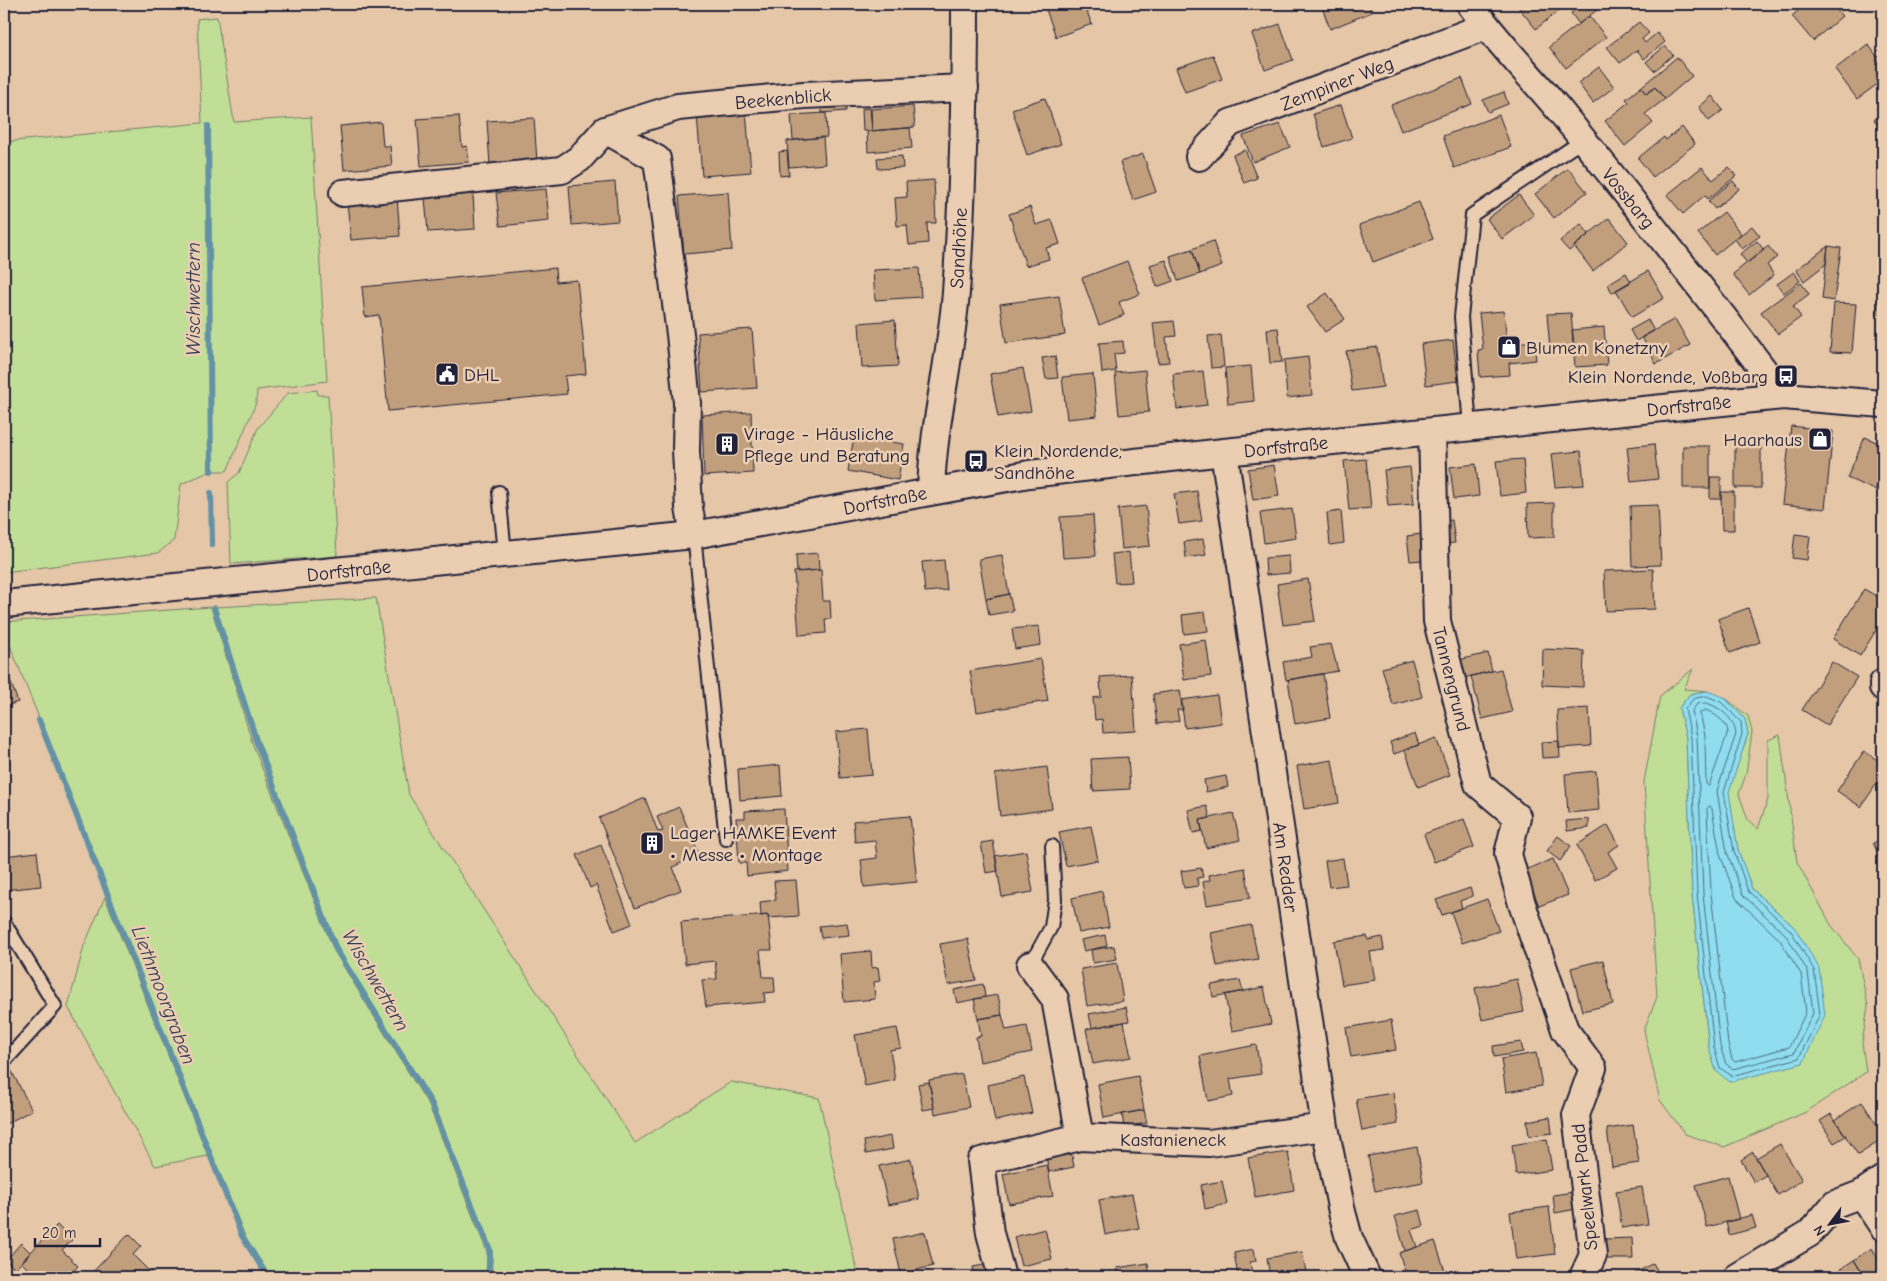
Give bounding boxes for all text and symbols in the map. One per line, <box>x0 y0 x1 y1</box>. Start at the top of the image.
street label: Zempiner Weg <box>1278 52 1397 116</box>
street label: Beekenblick <box>734 84 833 114</box>
street label: Vossbarg <box>1597 164 1659 233</box>
street label: Sandhöhe <box>946 207 972 289</box>
water label: Wischwettern <box>182 242 205 356</box>
shop icon: Blumen Konetzny <box>1496 334 1522 360</box>
place label: Blumen Konetzny <box>1526 337 1668 359</box>
public building icon: DHL <box>434 361 460 387</box>
bus stop icon: Klein Nordende, Voßbarg <box>1773 363 1799 389</box>
place label: DHL <box>464 364 500 386</box>
place label: Klein Nordende, Voßbarg <box>1568 366 1768 388</box>
street label: Dorfstraße <box>1646 391 1732 421</box>
place label: Virage - Häusliche Pflege und Beratung <box>744 423 910 467</box>
shop icon: Haarhaus <box>1807 426 1833 452</box>
place label: Haarhaus <box>1724 429 1802 451</box>
building icon: Virage - Häusliche Pflege und Beratung <box>714 431 740 457</box>
street label: Dorfstraße <box>1243 432 1329 462</box>
place label: Klein Nordende, Sandhöhe <box>994 440 1122 484</box>
bus stop icon: Klein Nordende, Sandhöhe <box>963 448 989 474</box>
street label: Dorfstraße <box>842 482 929 520</box>
street label: Dorfstraße <box>306 556 392 586</box>
street label: Tannengrund <box>1427 625 1475 734</box>
street label: Am Redder <box>1268 821 1302 914</box>
place label: Lager HAMKE Event • Messe • Montage <box>670 822 837 866</box>
building icon: Lager HAMKE Event • Messe • Montage <box>639 830 665 856</box>
water label: Liethmoorgraben <box>127 923 201 1068</box>
water label: Wischwettern <box>337 925 414 1035</box>
street label: Speelwark Padd <box>1567 1122 1603 1251</box>
street label: Kastanieneck <box>1120 1129 1227 1151</box>
north arrow <box>1804 1198 1854 1248</box>
scale bar <box>35 1216 100 1248</box>
text: N <box>1810 1222 1829 1239</box>
text: 20 m <box>42 1224 76 1242</box>

